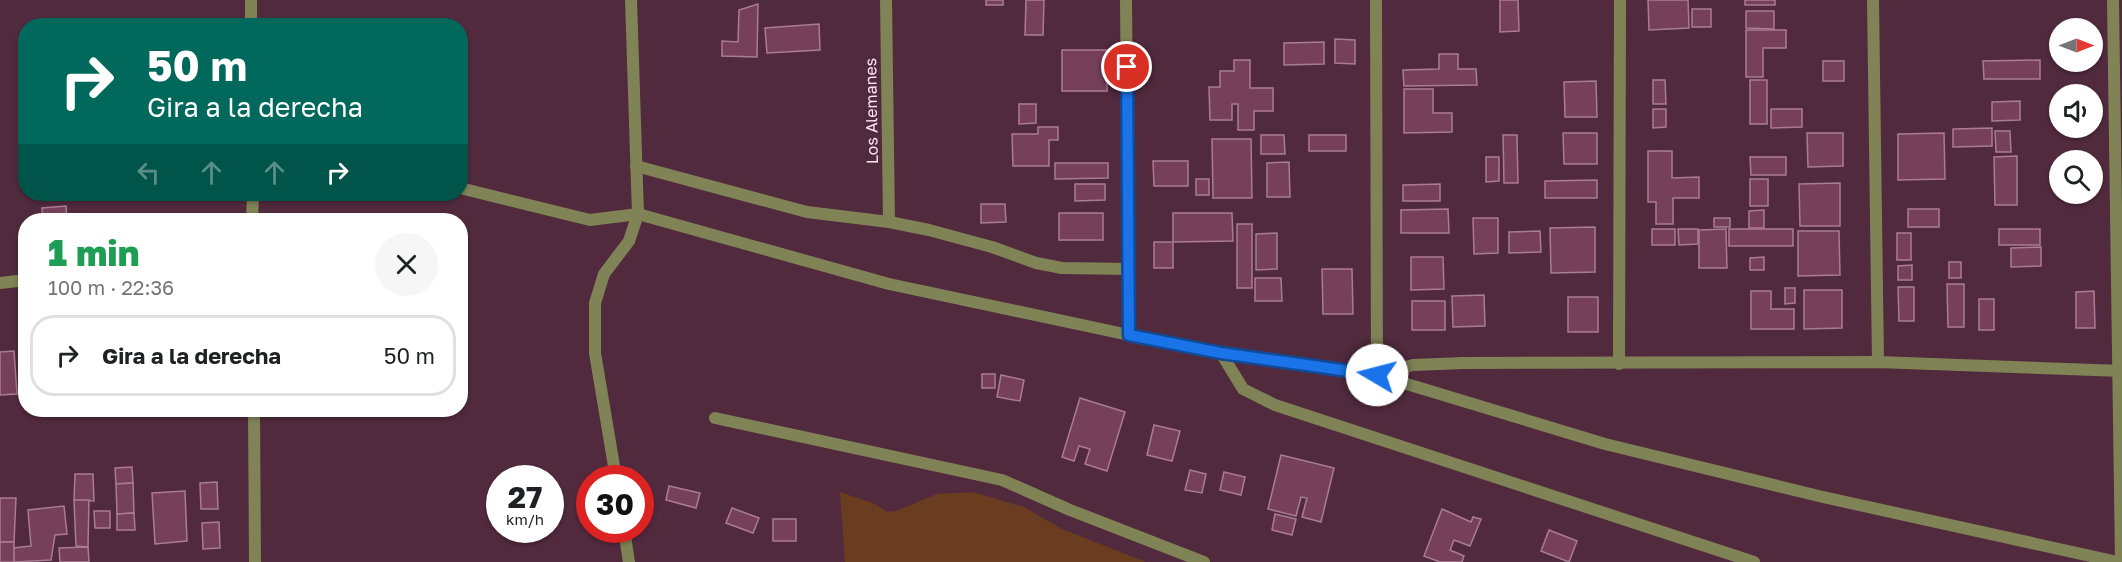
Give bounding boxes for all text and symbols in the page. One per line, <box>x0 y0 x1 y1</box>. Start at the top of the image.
north arrow <box>2049 18 2103 72</box>
map controls <box>2049 18 2103 204</box>
text: 50 m <box>147 40 247 90</box>
pin <box>1101 41 1152 92</box>
icon: right <box>48 42 126 120</box>
icon: arrive <box>1110 50 1143 83</box>
street label: Los Alemanes <box>860 58 882 164</box>
button: sound <box>2049 84 2103 138</box>
text: Gira a la derecha <box>147 91 363 123</box>
button: search <box>2049 150 2103 204</box>
icon: left <box>132 156 165 189</box>
icon: ahead <box>195 156 228 189</box>
icon: ahead <box>258 156 291 189</box>
icon: right <box>321 156 354 189</box>
text: 1 min <box>48 231 139 274</box>
button: close <box>375 233 438 296</box>
text: 100 m · 22:36 <box>48 275 174 299</box>
icon: right <box>51 339 84 372</box>
text: Gira a la derecha <box>102 342 281 369</box>
text: 50 m <box>384 342 435 369</box>
position arrow <box>1345 343 1409 407</box>
speed limit sign: 30 <box>576 465 654 543</box>
text: 27 <box>508 479 542 515</box>
text: km/h <box>506 510 544 528</box>

